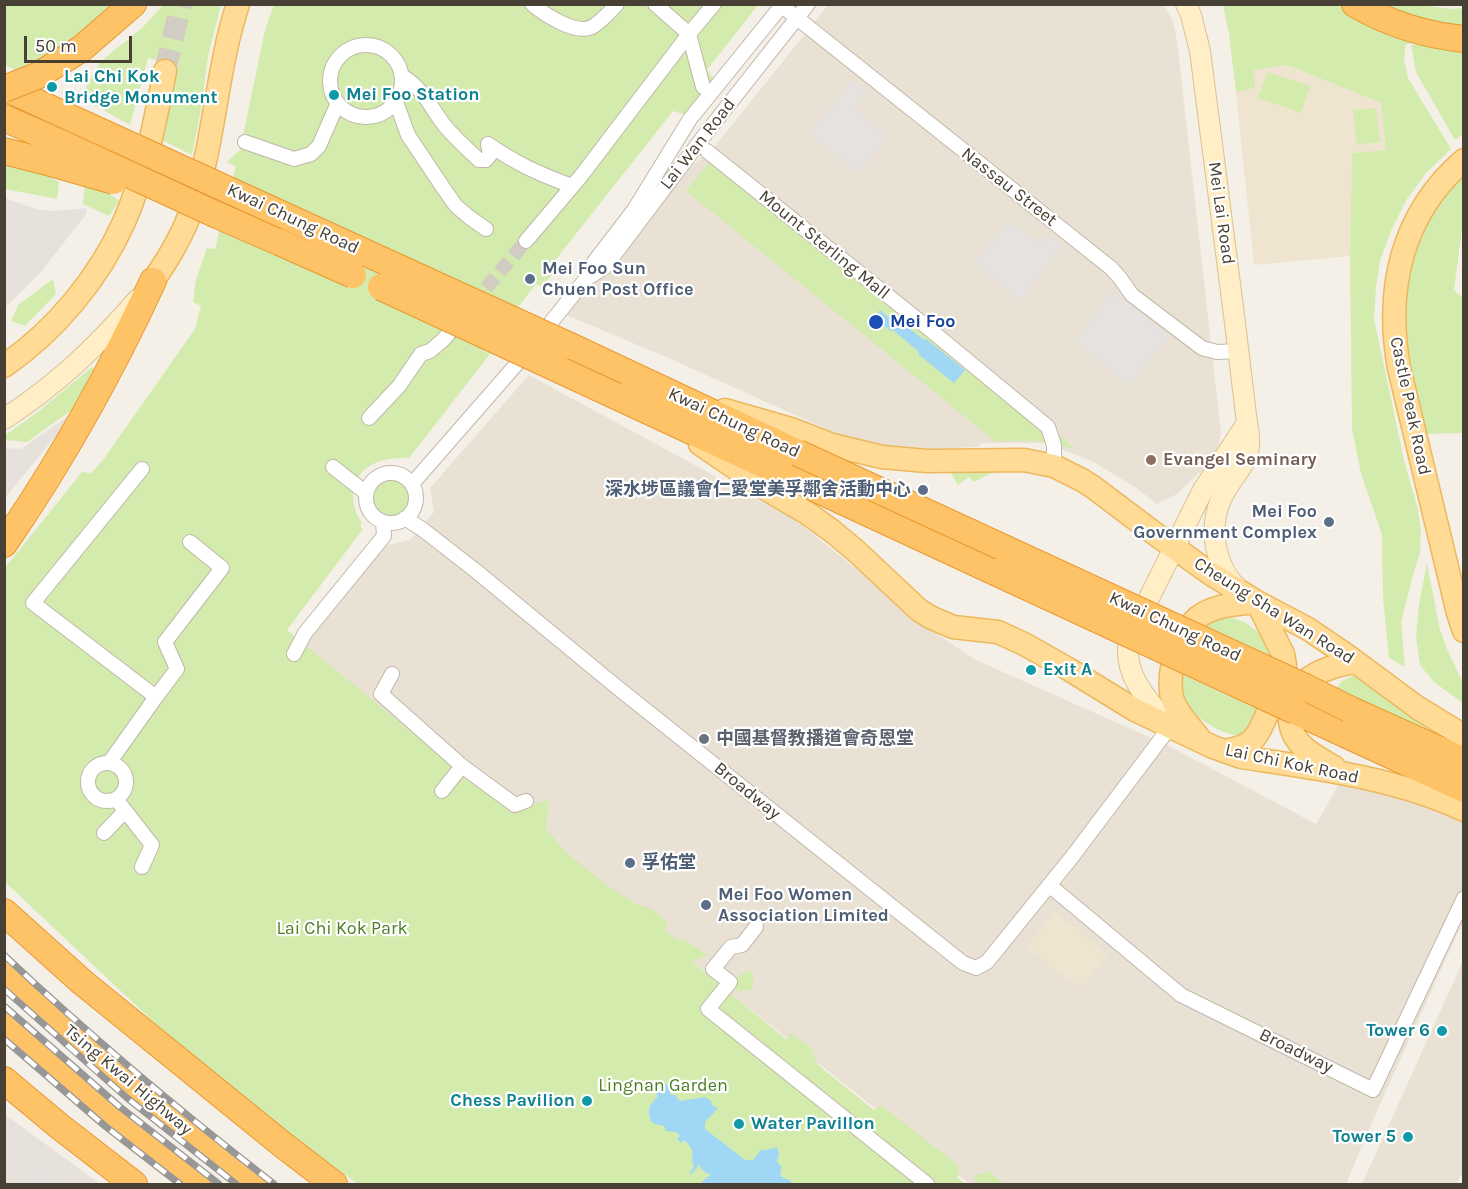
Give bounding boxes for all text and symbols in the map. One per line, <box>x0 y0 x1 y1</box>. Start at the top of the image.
scale bar <box>27 24 135 62</box>
text: 50 m <box>35 35 77 57</box>
place label: Lai Chi Kok Bridge Monument <box>64 66 218 109</box>
marker: Lai Chi Kok Bridge Monument <box>45 80 59 94</box>
place label: Mei Foo Station <box>346 84 479 106</box>
marker: Mei Foo Station <box>327 88 341 102</box>
street label: Lai Wan Road <box>656 94 740 194</box>
street label: Nassau Street <box>957 143 1061 231</box>
street label: Mei Lai Road <box>1203 160 1239 266</box>
street label: Kwai Chung Road <box>224 179 362 259</box>
street label: Mount Sterling Mall <box>754 186 894 304</box>
place label: Mei Foo Sun Chuen Post Office <box>542 258 693 300</box>
marker: Mei Foo Sun Chuen Post Office <box>523 272 537 286</box>
place label: Mei Foo <box>890 311 955 333</box>
marker: Mei Foo <box>867 313 885 331</box>
street label: Castle Peak Road <box>1385 335 1435 477</box>
street label: Kwai Chung Road <box>665 383 803 463</box>
place label: Evangel Seminary <box>1163 449 1317 471</box>
marker: Evangel Seminary <box>1144 453 1158 467</box>
place label: 深水埗區議會仁愛堂美孚鄰舍活動中心 <box>605 479 911 501</box>
marker: 深水埗區議會仁愛堂美孚鄰舍活動中心 <box>916 483 930 497</box>
place label: Mei Foo Government Complex <box>1133 501 1317 544</box>
marker: Mei Foo Government Complex <box>1322 515 1336 529</box>
street label: Cheung Sha Wan Road <box>1190 553 1358 669</box>
street label: Kwai Chung Road <box>1106 587 1244 667</box>
place label: Exit A <box>1043 659 1092 681</box>
marker: Exit A <box>1024 663 1038 677</box>
place label: 中國基督教播道會奇恩堂 <box>716 728 914 750</box>
marker: 中國基督教播道會奇恩堂 <box>697 732 711 746</box>
street label: Lai Chi Kok Road <box>1223 739 1361 789</box>
street label: Broadway <box>709 758 785 824</box>
place label: 孚佑堂 <box>642 852 696 874</box>
marker: 孚佑堂 <box>623 856 637 870</box>
place label: Mei Foo Women Association Limited <box>718 884 889 926</box>
marker: Mei Foo Women Association Limited <box>699 898 713 912</box>
park label: Lai Chi Kok Park <box>276 918 408 940</box>
street label: Tsing Kwai Highway <box>60 1020 196 1140</box>
place label: Tower 6 <box>1366 1020 1430 1042</box>
street label: Broadway <box>1256 1024 1336 1078</box>
marker: Tower 6 <box>1435 1024 1449 1038</box>
park label: Lingnan Garden <box>598 1075 728 1097</box>
place label: Chess Pavilion <box>450 1090 575 1112</box>
marker: Chess Pavilion <box>580 1094 594 1108</box>
place label: Water Pavillon <box>751 1113 875 1135</box>
marker: Water Pavillon <box>732 1117 746 1131</box>
place label: Tower 5 <box>1333 1126 1396 1148</box>
marker: Tower 5 <box>1401 1130 1415 1144</box>

